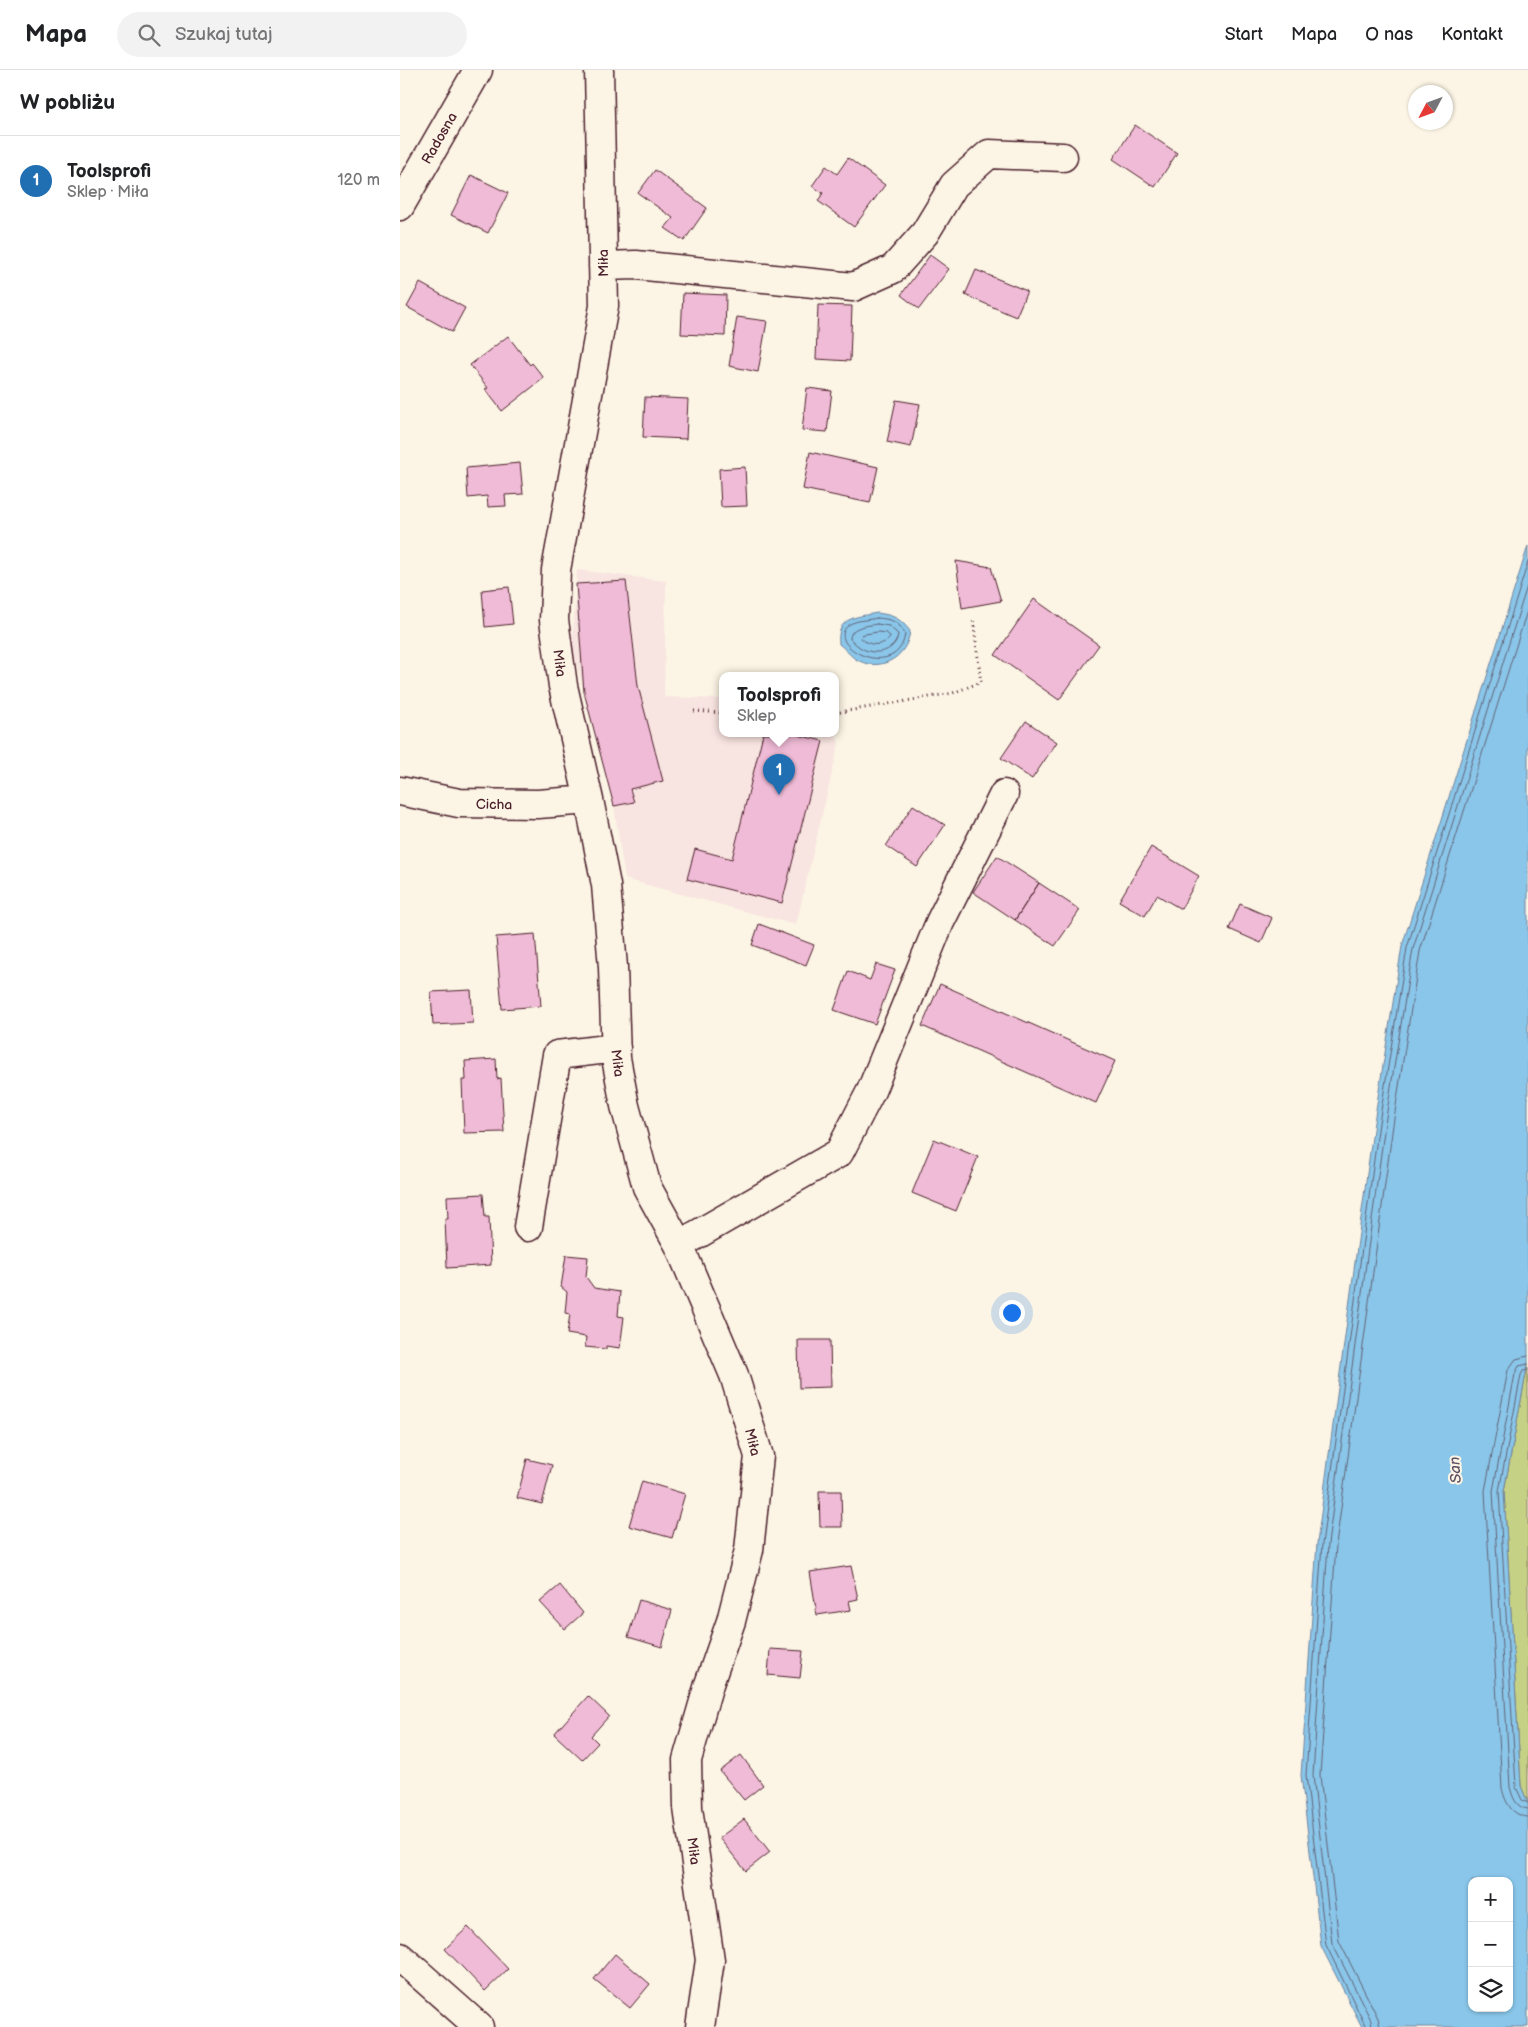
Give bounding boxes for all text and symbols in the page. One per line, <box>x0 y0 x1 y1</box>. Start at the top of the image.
search box <box>117 12 467 57</box>
text: Mapa <box>25 20 87 49</box>
icon: search <box>135 21 163 49</box>
text: Szukaj tutaj <box>175 23 272 46</box>
text: Start <box>1225 24 1263 45</box>
text: Mapa <box>1291 24 1337 45</box>
text: O nas <box>1365 24 1413 45</box>
text: Kontakt <box>1441 24 1503 45</box>
north arrow <box>1408 85 1453 130</box>
text: W pobliżu <box>20 90 115 115</box>
street label: Radosna <box>418 109 461 167</box>
text: Toolsprofi <box>67 160 151 183</box>
text: 1 <box>33 171 39 190</box>
text: 120 m <box>337 171 380 190</box>
text: Sklep · Miła <box>67 183 149 202</box>
street label: Miła <box>595 249 612 277</box>
street label: Miła <box>549 648 570 678</box>
popup <box>719 672 839 737</box>
text: Toolsprofi <box>737 684 821 707</box>
text: Sklep <box>737 707 777 726</box>
pin: 1 <box>763 754 795 795</box>
street label: Cicha <box>476 796 512 813</box>
street label: Miła <box>607 1048 628 1078</box>
your location <box>999 1300 1025 1326</box>
street label: Miła <box>741 1427 764 1458</box>
water label: San <box>1445 1456 1466 1484</box>
street label: Miła <box>683 1836 704 1866</box>
map controls <box>1468 1877 1513 2012</box>
button: + <box>1468 1877 1513 1922</box>
button: − <box>1468 1922 1513 1967</box>
button: layers <box>1468 1967 1513 2012</box>

